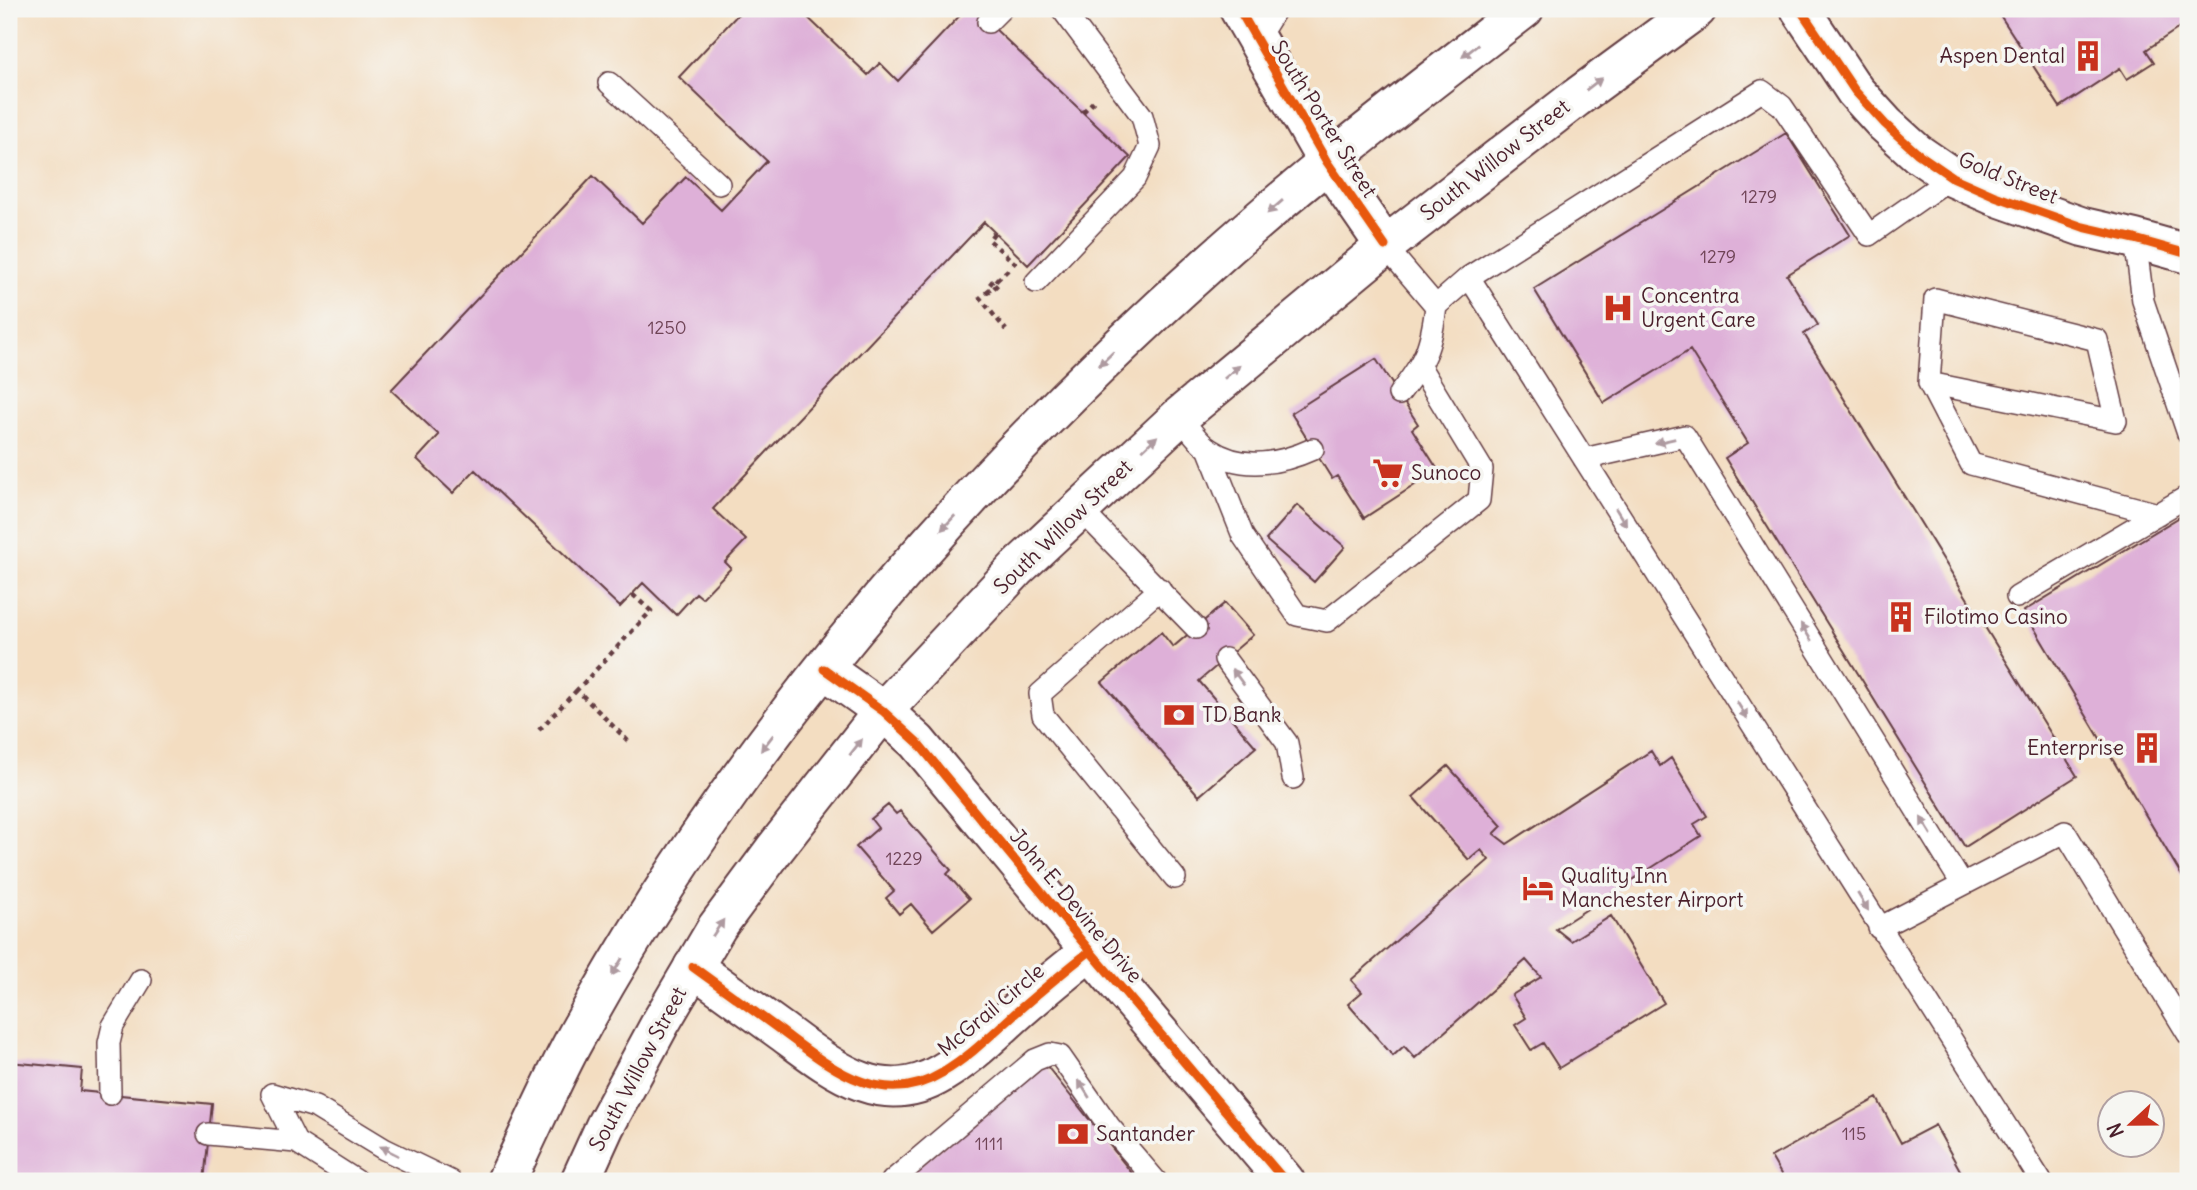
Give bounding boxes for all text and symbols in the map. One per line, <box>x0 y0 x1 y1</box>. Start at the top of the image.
street label: South Porter Street <box>1265 35 1384 202</box>
building icon: Aspen Dental <box>2071 39 2105 73</box>
place label: Aspen Dental <box>1940 42 2065 69</box>
one-way arrow <box>1461 43 1479 57</box>
one-way arrow <box>1585 78 1603 92</box>
street label: South Willow Street <box>1414 93 1575 226</box>
street label: Gold Street <box>1954 145 2062 210</box>
house number: 1279 <box>1741 185 1777 208</box>
one-way arrow <box>1266 199 1284 215</box>
house number: 1279 <box>1700 245 1736 268</box>
place label: Concentra Urgent Care <box>1641 282 1755 333</box>
hospital icon: Concentra Urgent Care <box>1601 291 1635 325</box>
house number: 1250 <box>647 316 687 339</box>
one-way arrow <box>1098 351 1115 367</box>
one-way arrow <box>1223 365 1241 380</box>
one-way arrow <box>1141 435 1159 451</box>
one-way arrow <box>1654 435 1676 446</box>
street label: South Willow Street <box>988 454 1138 600</box>
supermarket icon: Sunoco <box>1371 456 1405 490</box>
place label: Sunoco <box>1411 459 1481 486</box>
one-way arrow <box>1614 507 1627 527</box>
one-way arrow <box>941 514 957 531</box>
building icon: Filotimo Casino <box>1884 600 1918 634</box>
place label: Filotimo Casino <box>1924 603 2068 630</box>
one-way arrow <box>1800 623 1813 642</box>
one-way arrow <box>1231 668 1245 686</box>
bank icon: TD Bank <box>1162 698 1196 732</box>
one-way arrow <box>1735 700 1748 719</box>
place label: TD Bank <box>1202 701 1282 728</box>
building icon: Enterprise <box>2130 731 2164 765</box>
one-way arrow <box>760 733 775 751</box>
place label: Enterprise <box>2027 734 2124 761</box>
one-way arrow <box>848 738 863 756</box>
one-way arrow <box>1919 816 1932 836</box>
street label: John E. Devine Drive <box>1004 823 1149 988</box>
house number: 1229 <box>885 847 923 870</box>
place label: Quality Inn Manchester Airport <box>1561 862 1744 913</box>
hotel icon: Quality Inn Manchester Airport <box>1521 871 1555 905</box>
one-way arrow <box>1857 892 1870 912</box>
one-way arrow <box>711 919 725 937</box>
street label: McGrail Circle <box>932 957 1049 1062</box>
one-way arrow <box>611 958 624 977</box>
street label: South Willow Street <box>583 982 692 1156</box>
one-way arrow <box>1077 1080 1090 1099</box>
north arrow <box>2096 1088 2166 1158</box>
bank icon: Santander <box>1056 1117 1090 1151</box>
place label: Santander <box>1096 1120 1195 1147</box>
text: N <box>2102 1120 2129 1141</box>
house number: 115 <box>1842 1122 1866 1145</box>
house number: 1111 <box>975 1132 1003 1155</box>
one-way arrow <box>379 1146 399 1157</box>

